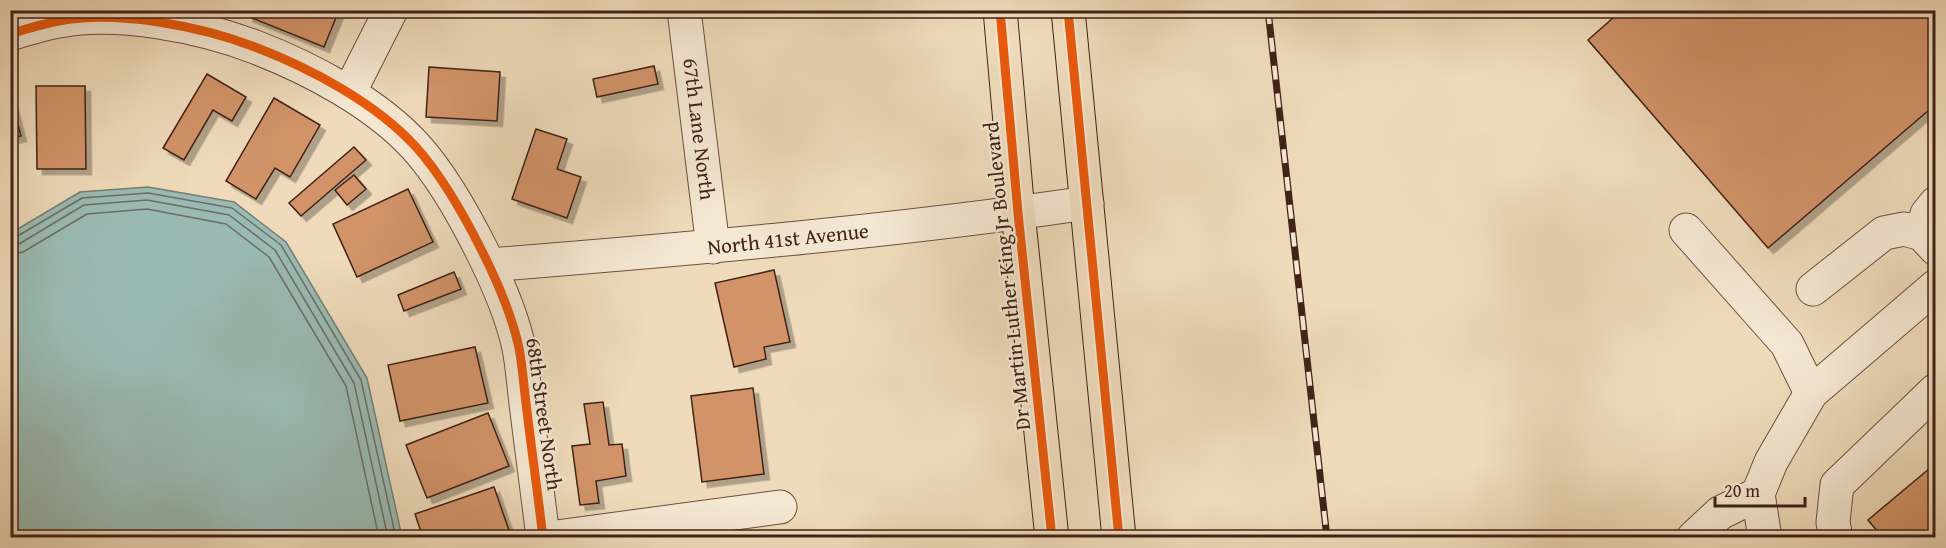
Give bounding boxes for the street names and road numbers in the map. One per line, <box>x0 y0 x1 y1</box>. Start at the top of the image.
street label: 67th Lane North <box>675 56 724 202</box>
street label: Dr Martin Luther King Jr Boulevard <box>975 120 1038 432</box>
street label: North 41st Avenue <box>706 215 870 262</box>
street label: 68th Street North <box>518 335 571 493</box>

